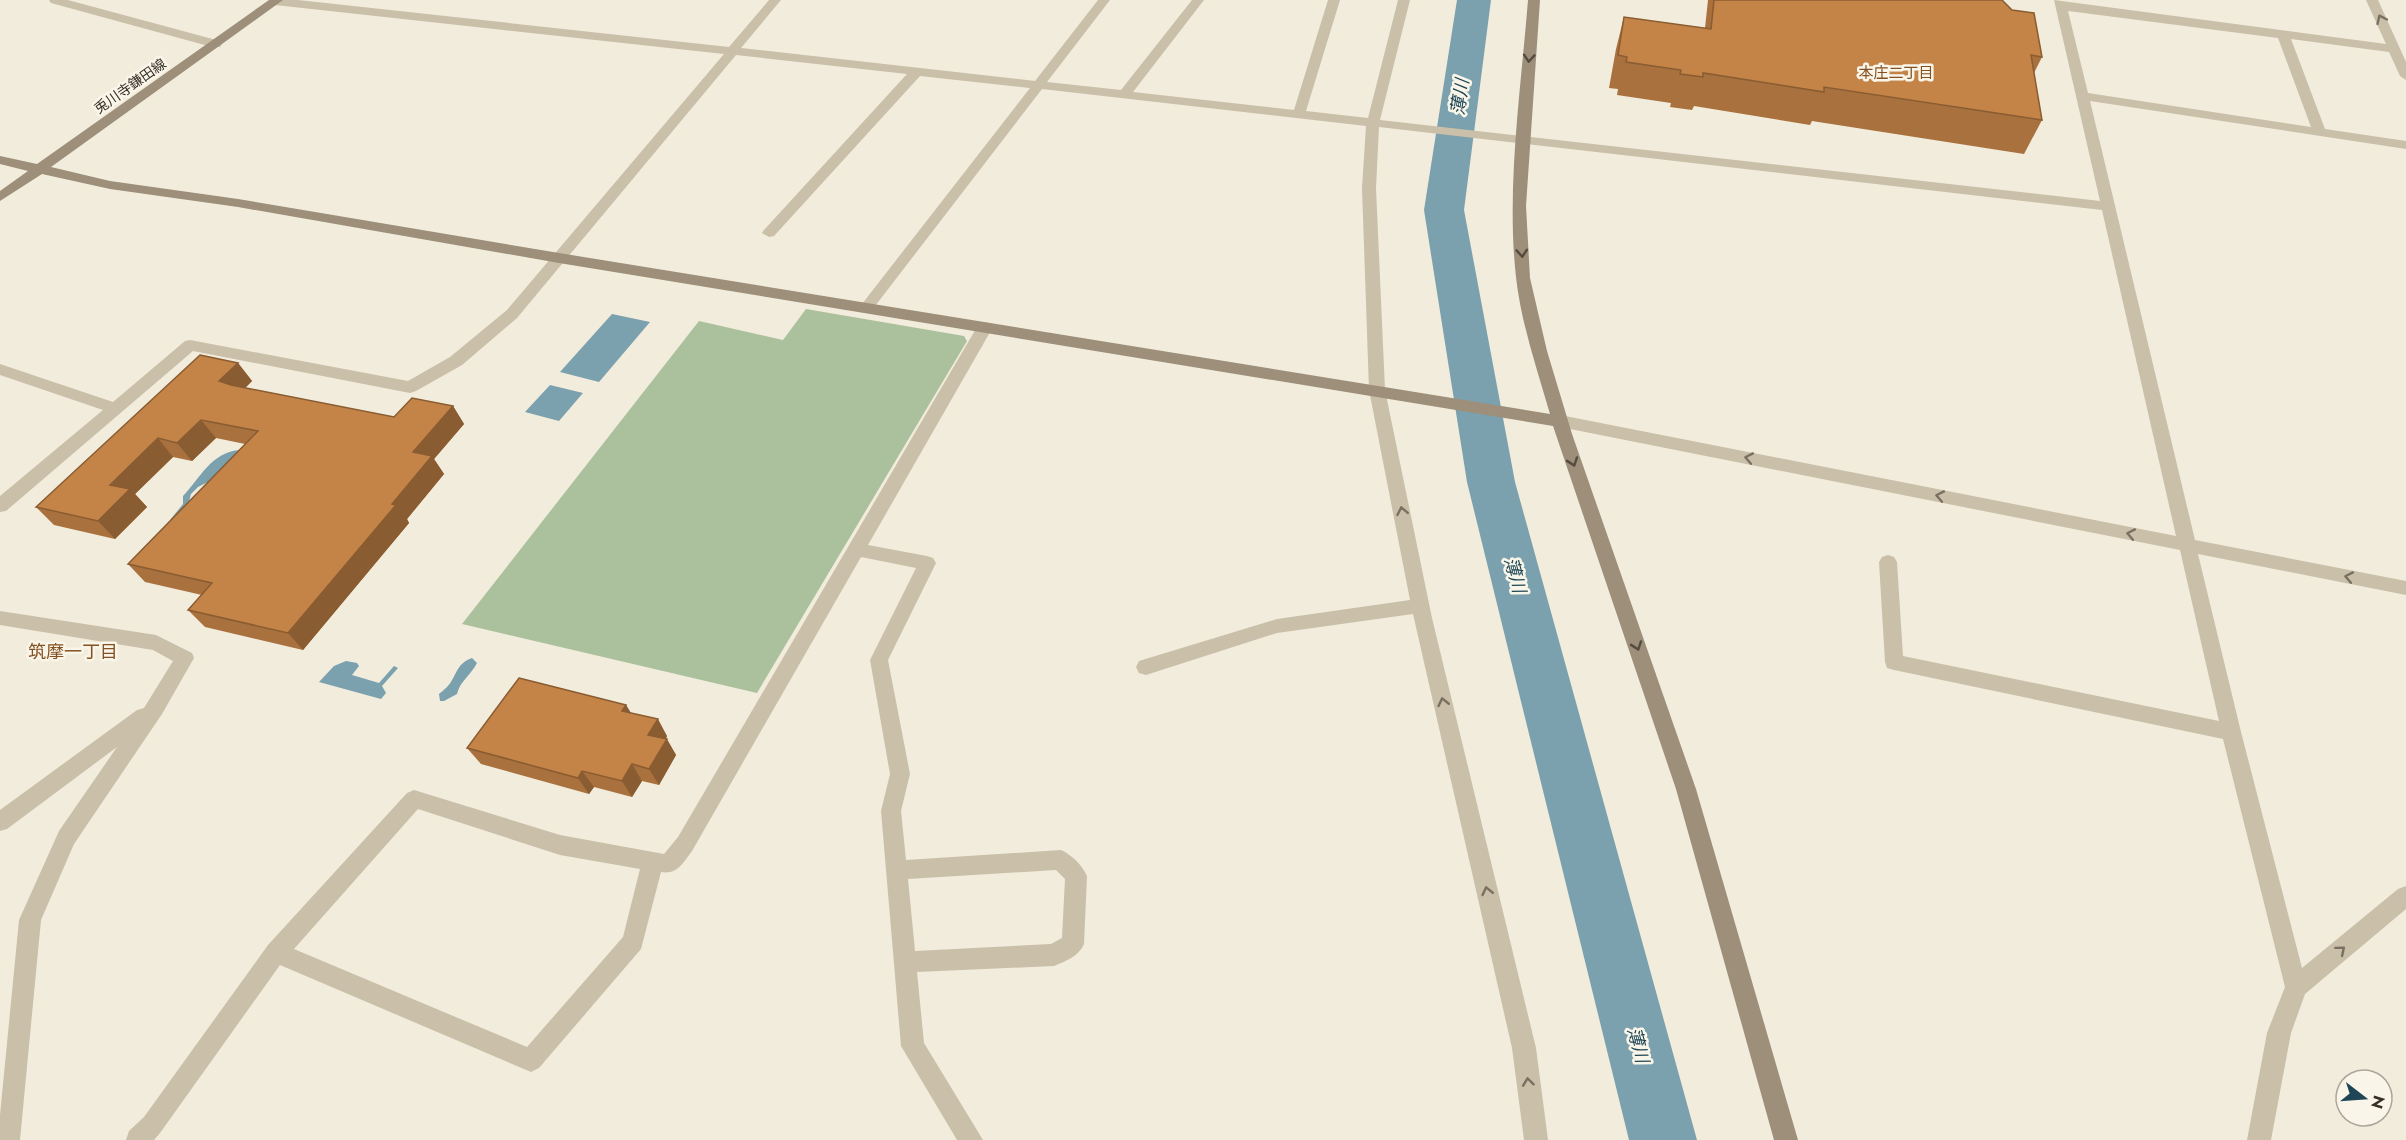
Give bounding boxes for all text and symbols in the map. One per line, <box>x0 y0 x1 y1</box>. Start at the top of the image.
one-way arrow <box>2376 14 2388 25</box>
street label: 兎川寺鎌田線 <box>90 54 170 118</box>
one-way arrow <box>1522 54 1535 63</box>
district label: 本庄二丁目 <box>1858 62 1934 84</box>
water label: 薄川 <box>1445 75 1476 117</box>
one-way arrow <box>1515 248 1528 257</box>
one-way arrow <box>1744 452 1754 465</box>
one-way arrow <box>1566 456 1579 467</box>
one-way arrow <box>1935 490 1945 503</box>
one-way arrow <box>1396 506 1409 516</box>
one-way arrow <box>2127 528 2137 541</box>
water label: 薄川 <box>1498 554 1533 598</box>
one-way arrow <box>2344 571 2354 584</box>
district label: 筑摩一丁目 <box>28 639 118 665</box>
one-way arrow <box>1629 640 1642 651</box>
one-way arrow <box>1437 697 1450 707</box>
one-way arrow <box>1482 887 1495 897</box>
one-way arrow <box>2334 946 2345 957</box>
water label: 薄川 <box>1621 1024 1656 1068</box>
north arrow <box>2334 1068 2394 1128</box>
one-way arrow <box>1522 1077 1535 1087</box>
text: N <box>2365 1093 2391 1112</box>

